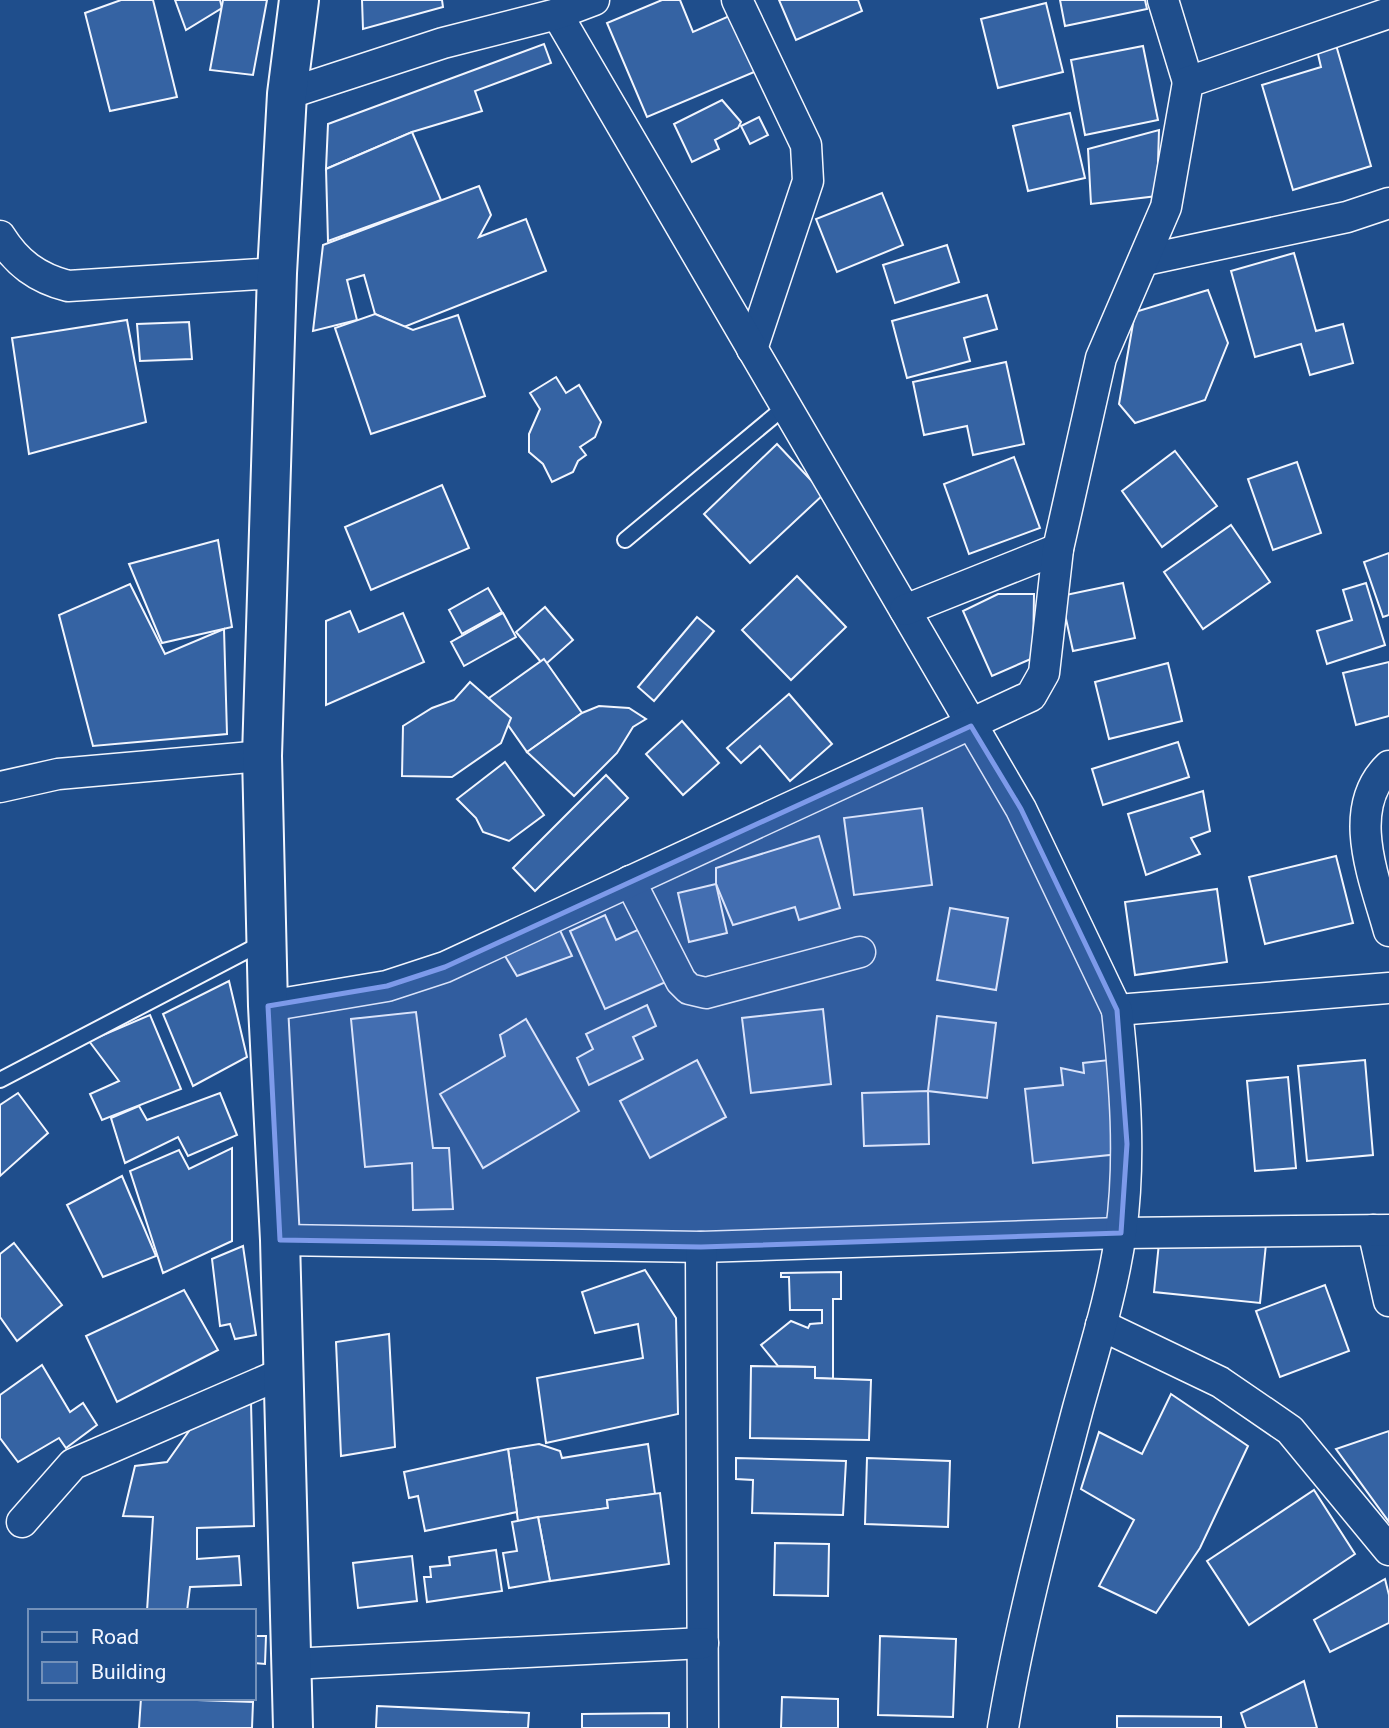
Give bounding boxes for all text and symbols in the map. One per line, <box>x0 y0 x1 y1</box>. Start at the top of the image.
legend <box>28 1609 256 1700</box>
text: Road <box>91 1625 139 1649</box>
text: Building <box>91 1660 166 1684</box>

